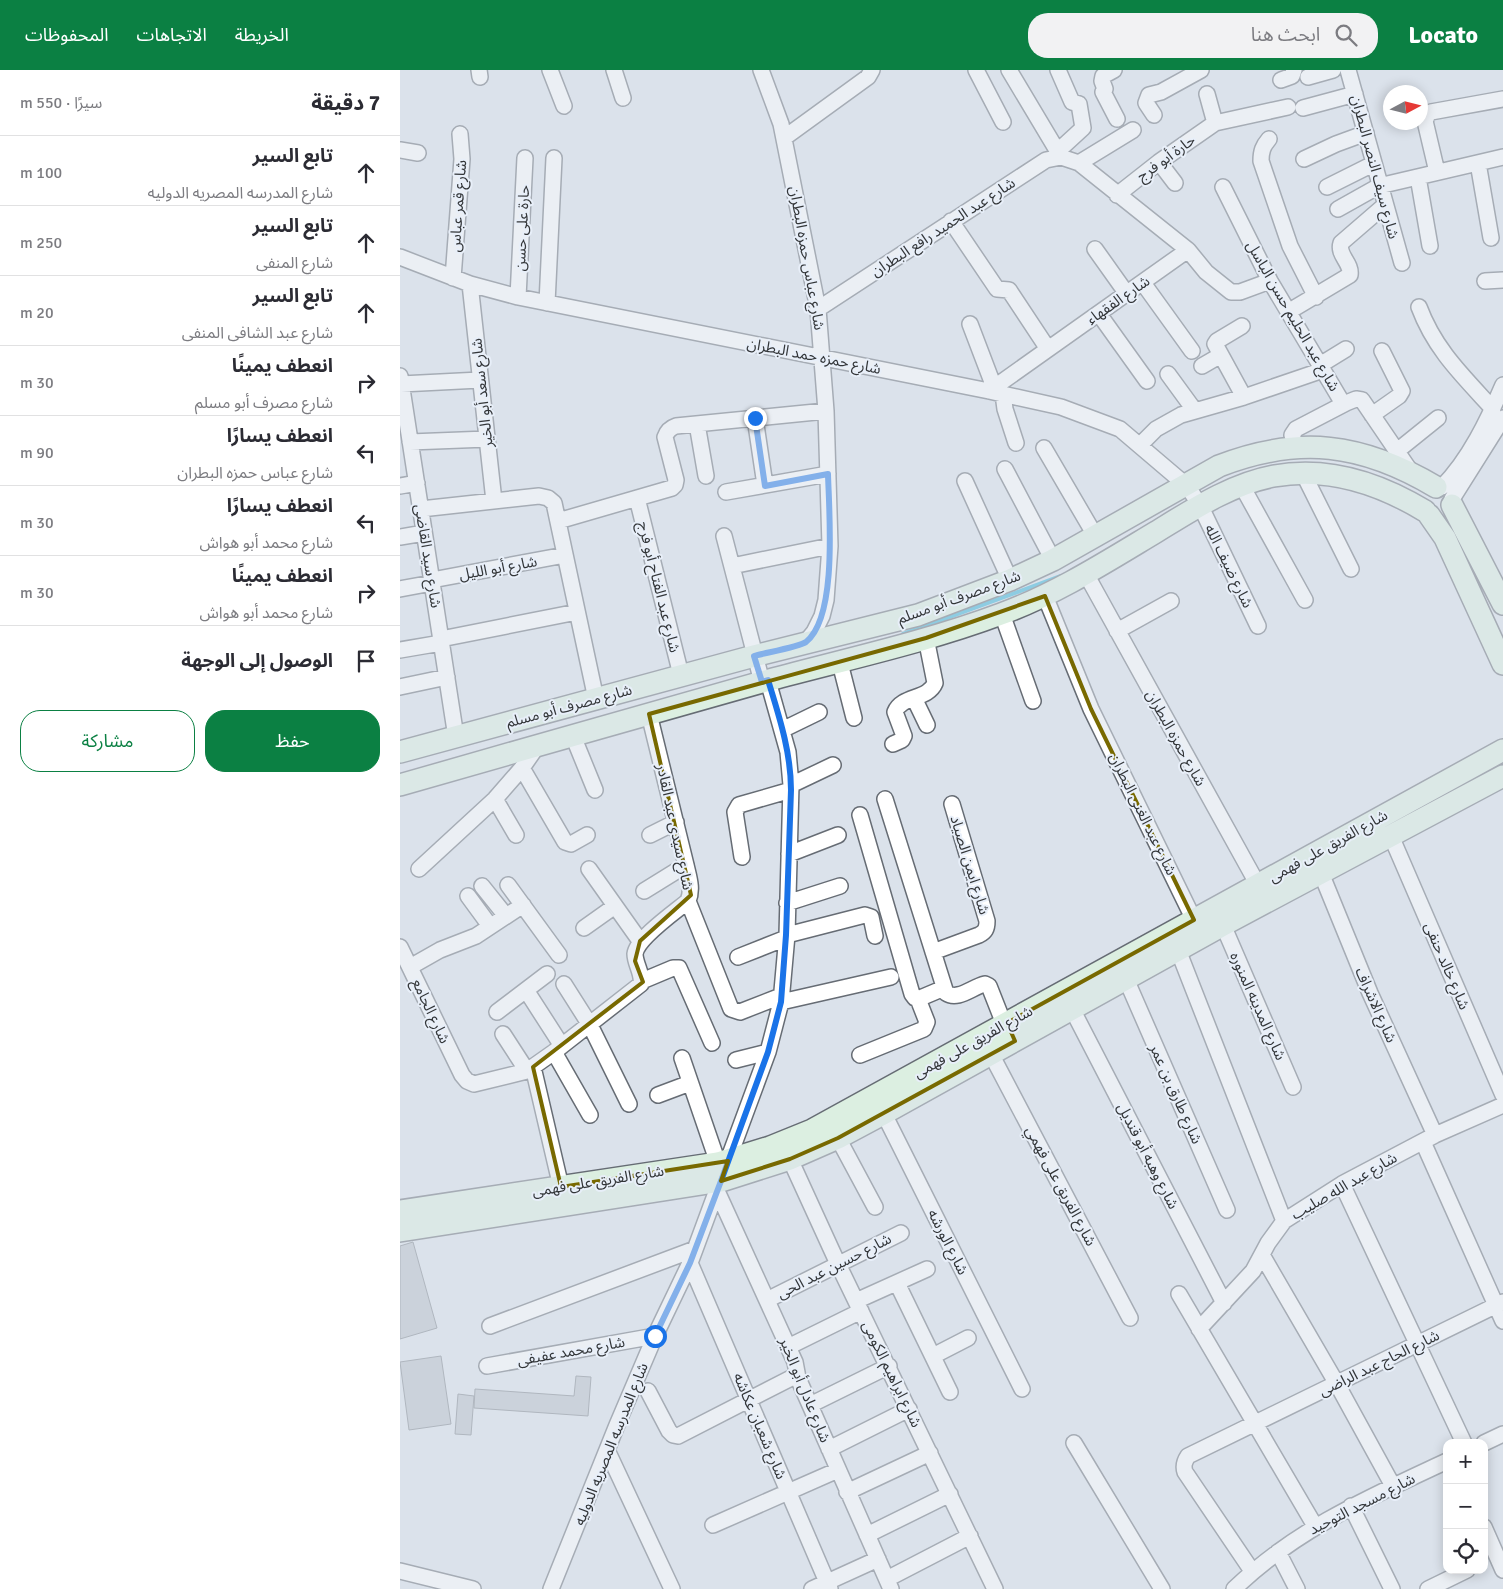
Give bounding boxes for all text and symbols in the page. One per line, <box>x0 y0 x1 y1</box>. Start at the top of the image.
search box <box>1028 13 1378 58</box>
text: Locato <box>1408 20 1478 50</box>
icon: search <box>1332 21 1360 49</box>
text: ابحث هنا <box>1251 23 1320 47</box>
text: المحفوظات <box>25 24 109 46</box>
text: الاتجاهات <box>137 24 207 46</box>
text: الخريطة <box>235 24 289 46</box>
north arrow <box>1383 85 1428 130</box>
text: 7 دقيقة <box>311 90 380 116</box>
text: سيرًا · 550 m <box>20 93 102 113</box>
street label: شارع سيف النصر البطران <box>1344 93 1403 242</box>
street label: حارة أبو فرج <box>1133 131 1201 188</box>
text: تابع السير <box>253 144 333 168</box>
icon: ahead <box>352 159 380 187</box>
street label: شارع قمر عباس <box>446 159 473 253</box>
text: 100 m <box>20 163 62 183</box>
street label: شارع عبد الحميد رافع البطران <box>867 173 1020 283</box>
text: شارع المدرسه المصريه الدوليه <box>147 183 333 203</box>
street label: حارة على حسن <box>511 184 533 272</box>
street label: شارع عباس حمزه البطران <box>783 185 829 332</box>
text: تابع السير <box>253 214 333 238</box>
icon: ahead <box>352 229 380 257</box>
text: 250 m <box>20 233 62 253</box>
street label: شارع عبد الحليم حسن الباسل <box>1240 238 1344 396</box>
text: شارع المنفى <box>256 253 333 273</box>
street label: شارع الفقهاء <box>1083 272 1155 331</box>
text: تابع السير <box>253 284 333 308</box>
icon: ahead <box>352 299 380 327</box>
text: 20 m <box>20 303 54 323</box>
text: شارع عبد الشافى المنفى <box>182 323 333 343</box>
street label: شارع حمزه حمد البطران <box>745 334 883 381</box>
street label: شارع سعد أبو الخير <box>467 337 500 450</box>
text: انعطف يمينًا <box>232 354 333 378</box>
icon: right <box>352 369 380 397</box>
text: 30 m <box>20 373 54 393</box>
text: شارع مصرف أبو مسلم <box>195 393 333 413</box>
route end <box>744 407 767 430</box>
text: انعطف يسارًا <box>227 424 333 448</box>
icon: left <box>352 439 380 467</box>
text: 90 m <box>20 443 54 463</box>
text: شارع عباس حمزه البطران <box>177 463 333 483</box>
text: انعطف يسارًا <box>227 494 333 518</box>
street label: شارع سيد القاضى <box>408 503 445 610</box>
icon: left <box>352 509 380 537</box>
text: 30 m <box>20 513 54 533</box>
street label: شارع عبد الفتاح أبو فرج <box>631 520 684 655</box>
street label: شارع ضيف الله <box>1198 521 1257 612</box>
text: شارع محمد أبو هواش <box>199 533 333 553</box>
street label: شارع أبو الليل <box>458 552 539 587</box>
text: انعطف يمينًا <box>232 564 333 588</box>
street label: شارع مصرف أبو مسلم <box>895 566 1024 630</box>
icon: right <box>352 579 380 607</box>
text: 30 m <box>20 583 54 603</box>
text: شارع محمد أبو هواش <box>199 603 333 623</box>
icon: arrive <box>352 647 380 675</box>
text: الوصول إلى الوجهة <box>181 649 333 673</box>
street label: شارع مصرف أبو مسلم <box>504 680 635 734</box>
street label: شارع حمزه البطران <box>1139 687 1210 791</box>
button: مشاركة <box>20 710 195 772</box>
button: حفظ <box>205 710 380 772</box>
street label: شارع عبد الغنى البطران <box>1103 750 1181 880</box>
street label: شارع سيدى عبد القادر <box>650 761 697 893</box>
street label: شارع الفريق على فهمى <box>1265 806 1392 889</box>
street label: شارع ايمن الصياد <box>944 813 994 918</box>
street label: شارع خالد حنفى <box>1418 920 1474 1014</box>
street label: شارع المدينه المنوره <box>1223 949 1290 1064</box>
street label: شارع الاشراف <box>1349 965 1401 1047</box>
street label: شارع الجامع <box>405 976 454 1048</box>
street label: شارع الفريق على فهمى <box>910 1002 1037 1085</box>
street label: شارع طارق بن عمر <box>1143 1040 1206 1148</box>
street label: شارع وهبه أبو قنديل <box>1111 1100 1183 1214</box>
street label: شارع الفريق على فهمي <box>1019 1123 1100 1251</box>
street label: شارع عبد الله صليب <box>1288 1148 1402 1226</box>
street label: شارع الفريق على فهمى <box>531 1162 666 1203</box>
street label: شارع الورشه <box>921 1206 972 1279</box>
street label: شارع حسين عبد الحى <box>774 1229 896 1305</box>
street label: شارع ابراهيم الكومى <box>856 1318 926 1432</box>
route start <box>644 1325 667 1348</box>
street label: شارع الحاج عبد الراضى <box>1316 1326 1444 1403</box>
street label: شارع محمد عفيفى <box>516 1333 627 1372</box>
street label: شارع عادل أبو الخير <box>773 1334 834 1447</box>
street label: شارع المدرسه المصريه الدوليه <box>570 1360 655 1529</box>
street label: شارع شعبان عكاشه <box>727 1370 791 1483</box>
map controls <box>1443 1439 1488 1574</box>
button: + <box>1443 1439 1488 1484</box>
street label: شارع مسجد التوحيد <box>1306 1469 1420 1541</box>
button: − <box>1443 1484 1488 1529</box>
button: locate <box>1443 1529 1488 1574</box>

